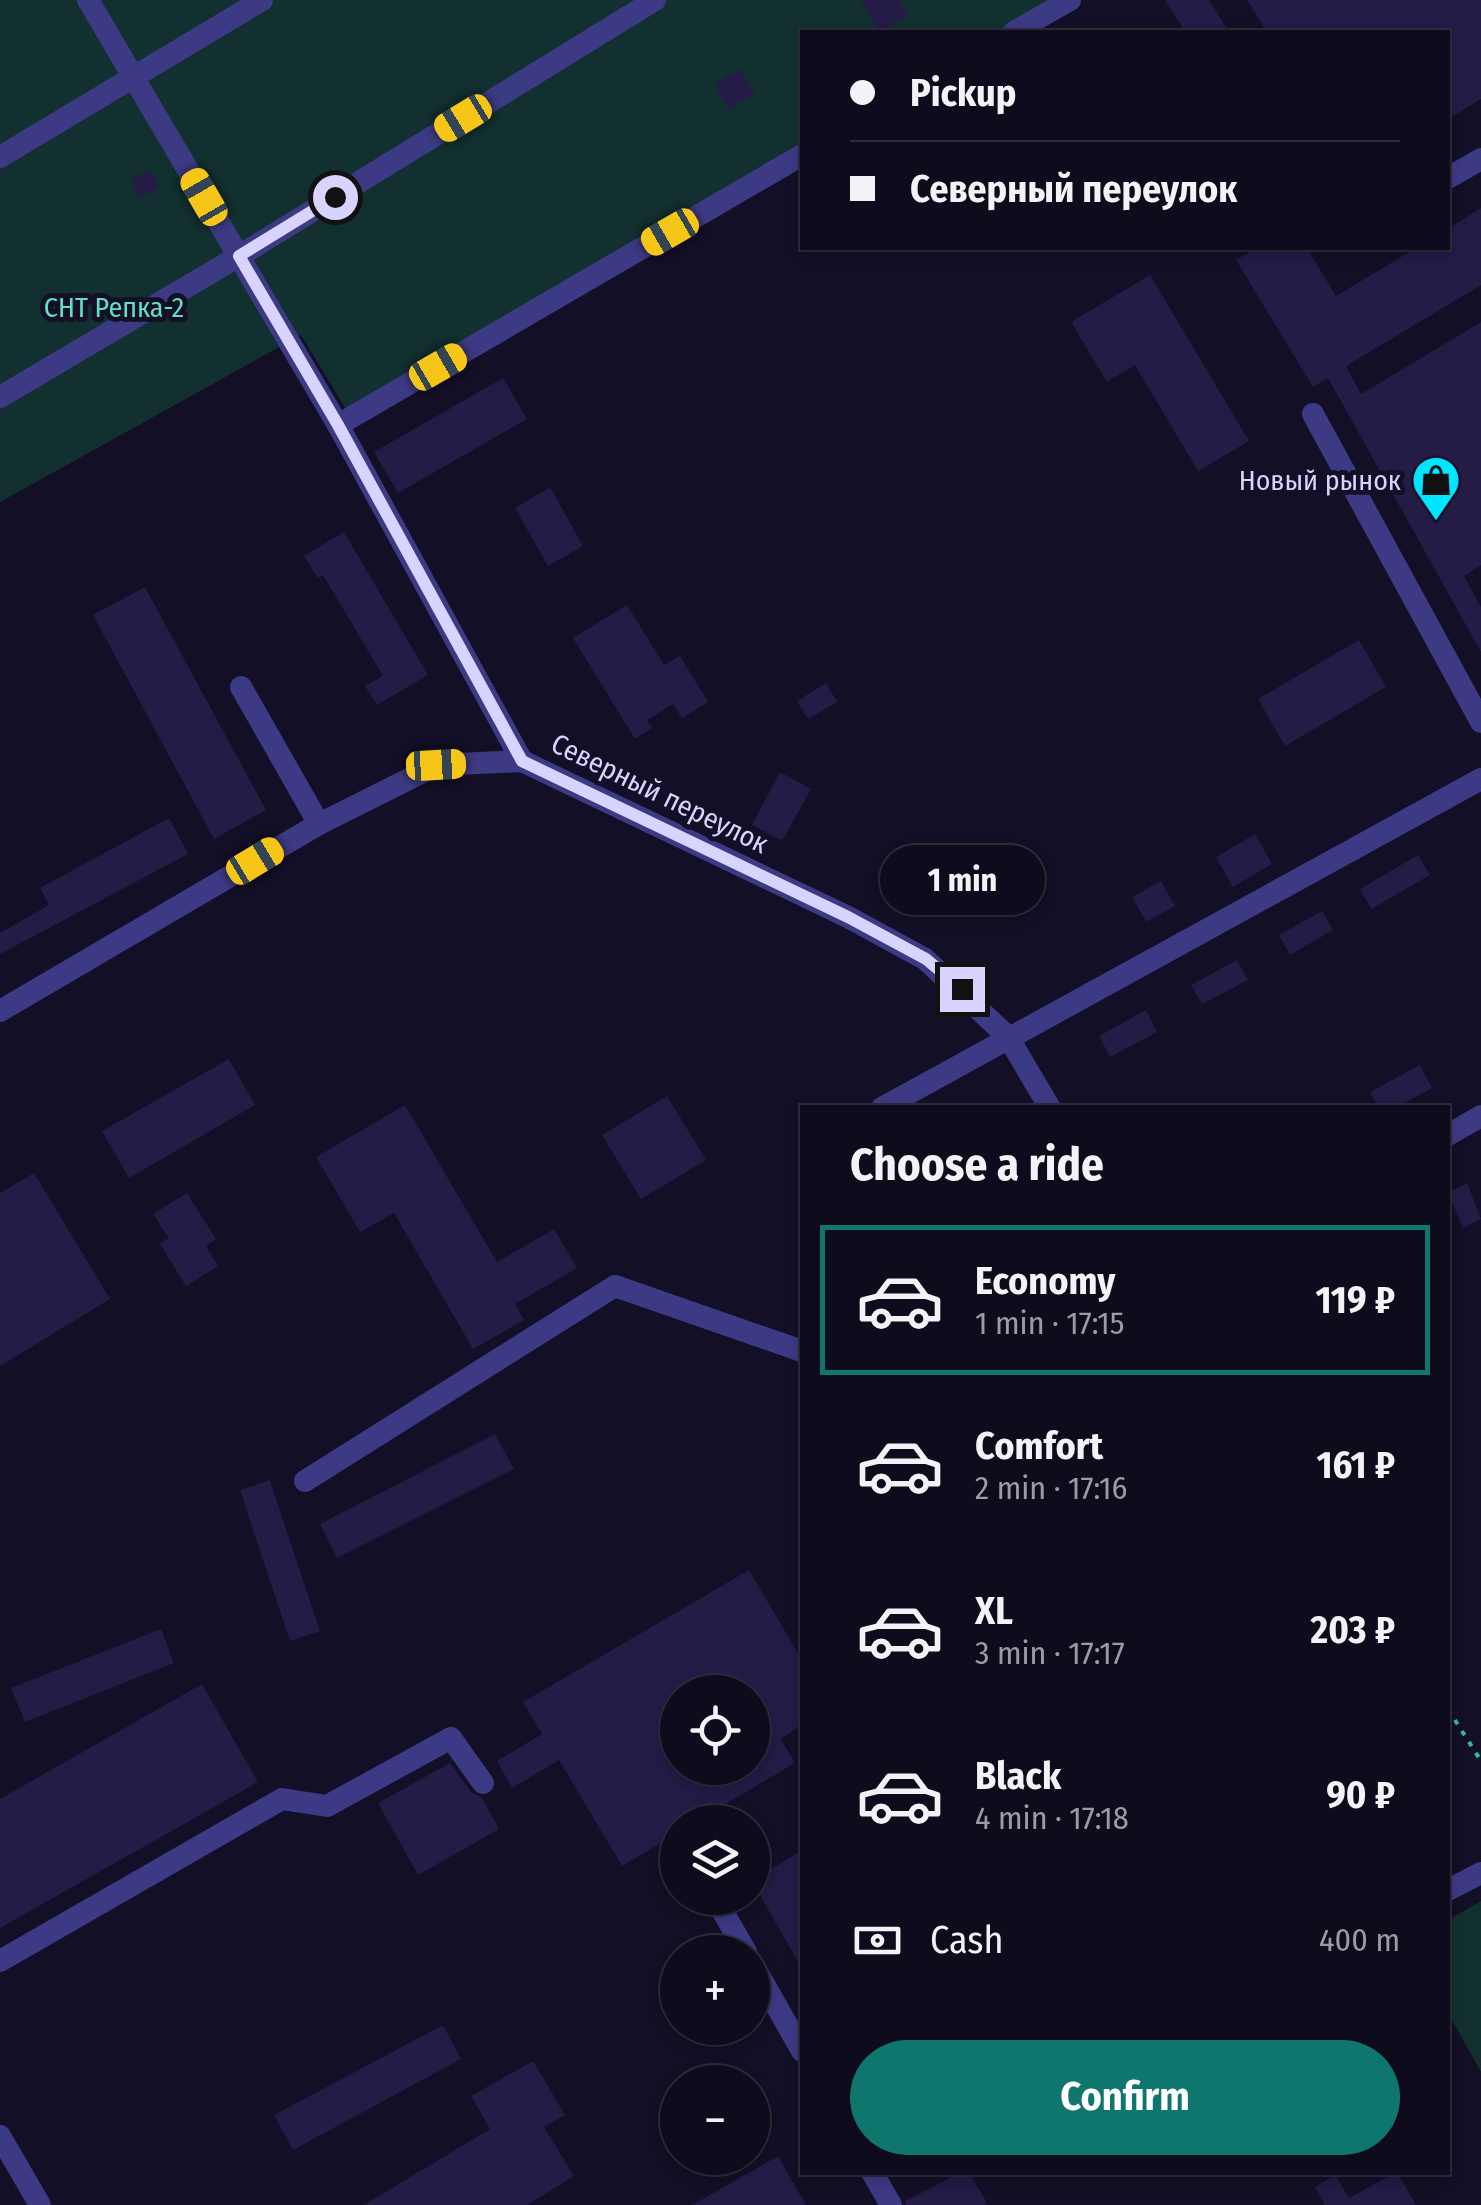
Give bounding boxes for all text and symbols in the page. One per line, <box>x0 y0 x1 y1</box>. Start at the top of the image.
text: Pickup <box>910 70 1016 116</box>
car <box>430 90 496 146</box>
car <box>176 164 232 230</box>
text: Северный переулок <box>910 166 1237 212</box>
route start <box>313 175 358 220</box>
car <box>637 204 703 260</box>
park label: СНТ Репка-2 <box>44 291 184 324</box>
car <box>405 339 471 395</box>
shop icon: Новый рынок <box>1410 454 1462 522</box>
place label: Новый рынок <box>1239 464 1401 497</box>
street label: Северный переулок <box>546 727 774 860</box>
car <box>405 748 467 782</box>
car <box>222 833 288 889</box>
callout: 1 min <box>880 844 1044 914</box>
text: 1 min <box>928 861 997 899</box>
route end <box>940 967 985 1012</box>
text: Choose a ride <box>850 1138 1104 1192</box>
icon: car <box>855 1255 945 1345</box>
text: Economy <box>975 1258 1115 1304</box>
text: 119 ₽ <box>1315 1277 1395 1323</box>
text: 1 min · 17:15 <box>975 1304 1124 1342</box>
icon: car <box>855 1420 945 1510</box>
text: Comfort <box>975 1423 1103 1469</box>
text: 161 ₽ <box>1316 1442 1395 1488</box>
text: 2 min · 17:16 <box>975 1469 1127 1507</box>
icon: car <box>855 1585 945 1675</box>
text: XL <box>975 1588 1013 1634</box>
text: 203 ₽ <box>1311 1607 1395 1653</box>
text: 3 min · 17:17 <box>975 1634 1125 1672</box>
map controls <box>660 1675 770 2175</box>
button: locate <box>660 1675 770 1785</box>
icon: car <box>855 1750 945 1840</box>
text: Black <box>975 1753 1061 1799</box>
text: 90 ₽ <box>1326 1772 1395 1818</box>
text: 4 min · 17:18 <box>975 1799 1129 1837</box>
button: layers <box>660 1805 770 1915</box>
icon: cash <box>850 1913 905 1968</box>
text: Cash <box>930 1917 1004 1963</box>
text: 400 m <box>1319 1921 1400 1959</box>
button: + <box>660 1935 770 2045</box>
button: Confirm <box>850 2040 1400 2155</box>
button: − <box>660 2065 770 2175</box>

